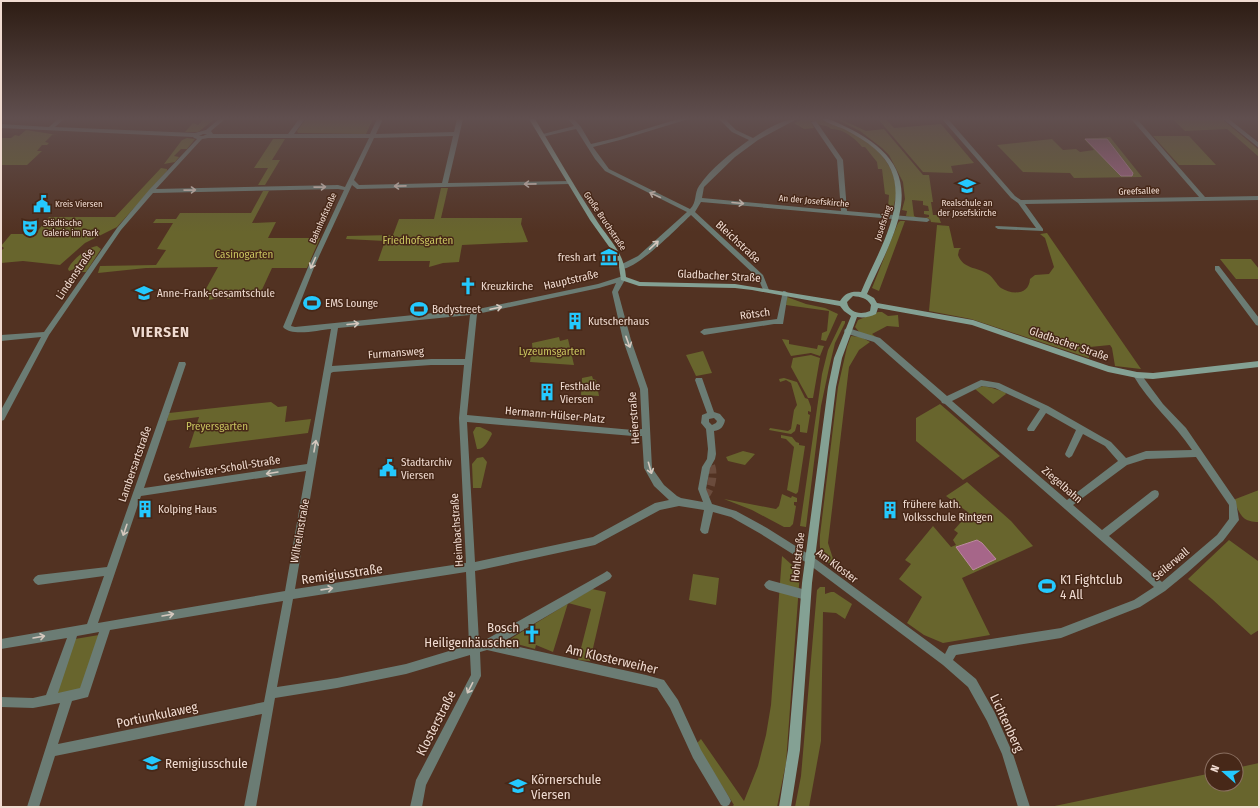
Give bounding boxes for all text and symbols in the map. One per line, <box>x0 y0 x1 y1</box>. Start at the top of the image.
school or university icon: Realschule an der Josefskirche <box>957 176 977 196</box>
one-way arrow <box>524 180 537 188</box>
one-way arrow <box>394 182 407 190</box>
one-way arrow <box>313 183 326 191</box>
street label: Greefsallee <box>1118 185 1160 197</box>
one-way arrow <box>183 186 196 194</box>
street label: Große Bruchstraße <box>582 190 629 253</box>
one-way arrow <box>650 190 662 198</box>
street label: Bahnhofstraße <box>307 191 339 245</box>
street label: An der Josefskirche <box>778 193 850 209</box>
public building icon: Kreis Viersen <box>32 194 52 214</box>
place label: Realschule an der Josefskirche <box>938 198 997 218</box>
place label: Kreis Viersen <box>55 199 103 209</box>
one-way arrow <box>731 200 744 207</box>
street label: Josefsring <box>873 203 894 242</box>
theatre icon: Städtische Galerie im Park <box>20 218 40 238</box>
place label: Städtische Galerie im Park <box>43 218 99 238</box>
street label: Bleichstraße <box>713 218 763 266</box>
park label: Friedhofsgarten <box>383 234 453 247</box>
one-way arrow <box>649 240 659 250</box>
street label: Lindenstraße <box>53 246 97 302</box>
museum icon: fresh art <box>599 247 619 267</box>
park label: Casinogarten <box>215 248 273 261</box>
place label: fresh art <box>558 251 596 264</box>
one-way arrow <box>309 256 316 268</box>
street label: Hauptstraße <box>542 267 600 293</box>
street label: Gladbacher Straße <box>677 267 761 285</box>
church icon: Kreuzkirche <box>458 276 478 296</box>
place label: Kreuzkirche <box>481 280 533 293</box>
school or university icon: Anne-Frank-Gesamtschule <box>134 283 154 303</box>
place label: Anne-Frank-Gesamtschule <box>157 287 275 300</box>
sports icon: EMS Lounge <box>302 293 322 313</box>
place label: EMS Lounge <box>325 297 378 310</box>
sports icon: Bodystreet <box>409 299 429 319</box>
place label: Bodystreet <box>432 303 481 316</box>
one-way arrow <box>489 304 502 312</box>
street label: Rötsch <box>739 305 771 323</box>
building icon: Kutscherhaus <box>565 311 585 331</box>
place label: Kutscherhaus <box>588 315 649 328</box>
one-way arrow <box>346 320 359 328</box>
district label: VIERSEN <box>131 323 190 341</box>
street label: Gladbacher Straße <box>1028 324 1110 364</box>
one-way arrow <box>624 335 632 347</box>
street label: Furmansweg <box>368 345 425 361</box>
park label: Lyzeumsgarten <box>519 345 585 358</box>
place label: Festhalle Viersen <box>560 380 600 406</box>
building icon: Festhalle Viersen <box>537 382 557 402</box>
street label: Heierstraße <box>626 391 642 445</box>
street label: Hermann-Hülser-Platz <box>504 404 606 426</box>
park label: Preyersgarten <box>186 420 248 433</box>
street label: Lambersartstraße <box>116 424 154 504</box>
one-way arrow <box>311 440 319 453</box>
street label: Geschwister-Scholl-Straße <box>163 453 281 485</box>
place label: Stadtarchiv Viersen <box>401 456 452 482</box>
public building icon: Stadtarchiv Viersen <box>378 458 398 478</box>
one-way arrow <box>646 462 654 475</box>
street label: Ziegelbahn <box>1039 464 1085 506</box>
one-way arrow <box>266 469 279 477</box>
street label: Heimbachstraße <box>448 493 466 567</box>
street label: Wilhelmstraße <box>288 498 312 564</box>
place label: frühere kath. Volksschule Rintgen <box>903 498 993 524</box>
building icon: Kolping Haus <box>135 499 155 519</box>
building icon: frühere kath. Volksschule Rintgen <box>880 500 900 520</box>
place label: Kolping Haus <box>158 503 217 516</box>
one-way arrow <box>121 524 128 537</box>
street label: Hohlstraße <box>789 532 807 582</box>
street label: Seilerwall <box>1150 545 1192 583</box>
street label: Am Kloster <box>814 546 860 586</box>
street label: Remigiusstraße <box>300 561 384 587</box>
place label: K1 Fightclub 4 All <box>1060 572 1123 602</box>
sports icon: K1 Fightclub 4 All <box>1037 576 1057 596</box>
one-way arrow <box>320 585 333 593</box>
one-way arrow <box>161 611 174 619</box>
place label: Bosch Heiligenhäuschen <box>424 620 519 650</box>
church icon: Bosch Heiligenhäuschen <box>522 624 542 644</box>
one-way arrow <box>33 633 46 641</box>
street label: Am Klosterweiher <box>565 641 660 677</box>
one-way arrow <box>465 682 473 694</box>
street label: Klosterstraße <box>413 688 459 758</box>
street label: Lichtenberg <box>987 691 1027 755</box>
street label: Portiunkulaweg <box>115 699 200 731</box>
north arrow <box>1204 752 1244 792</box>
school or university icon: Remigiusschule <box>142 753 162 773</box>
place label: Remigiusschule <box>165 756 248 771</box>
text: N <box>1208 763 1222 774</box>
place label: Körnerschule Viersen <box>531 772 601 802</box>
school or university icon: Körnerschule Viersen <box>508 776 528 796</box>

